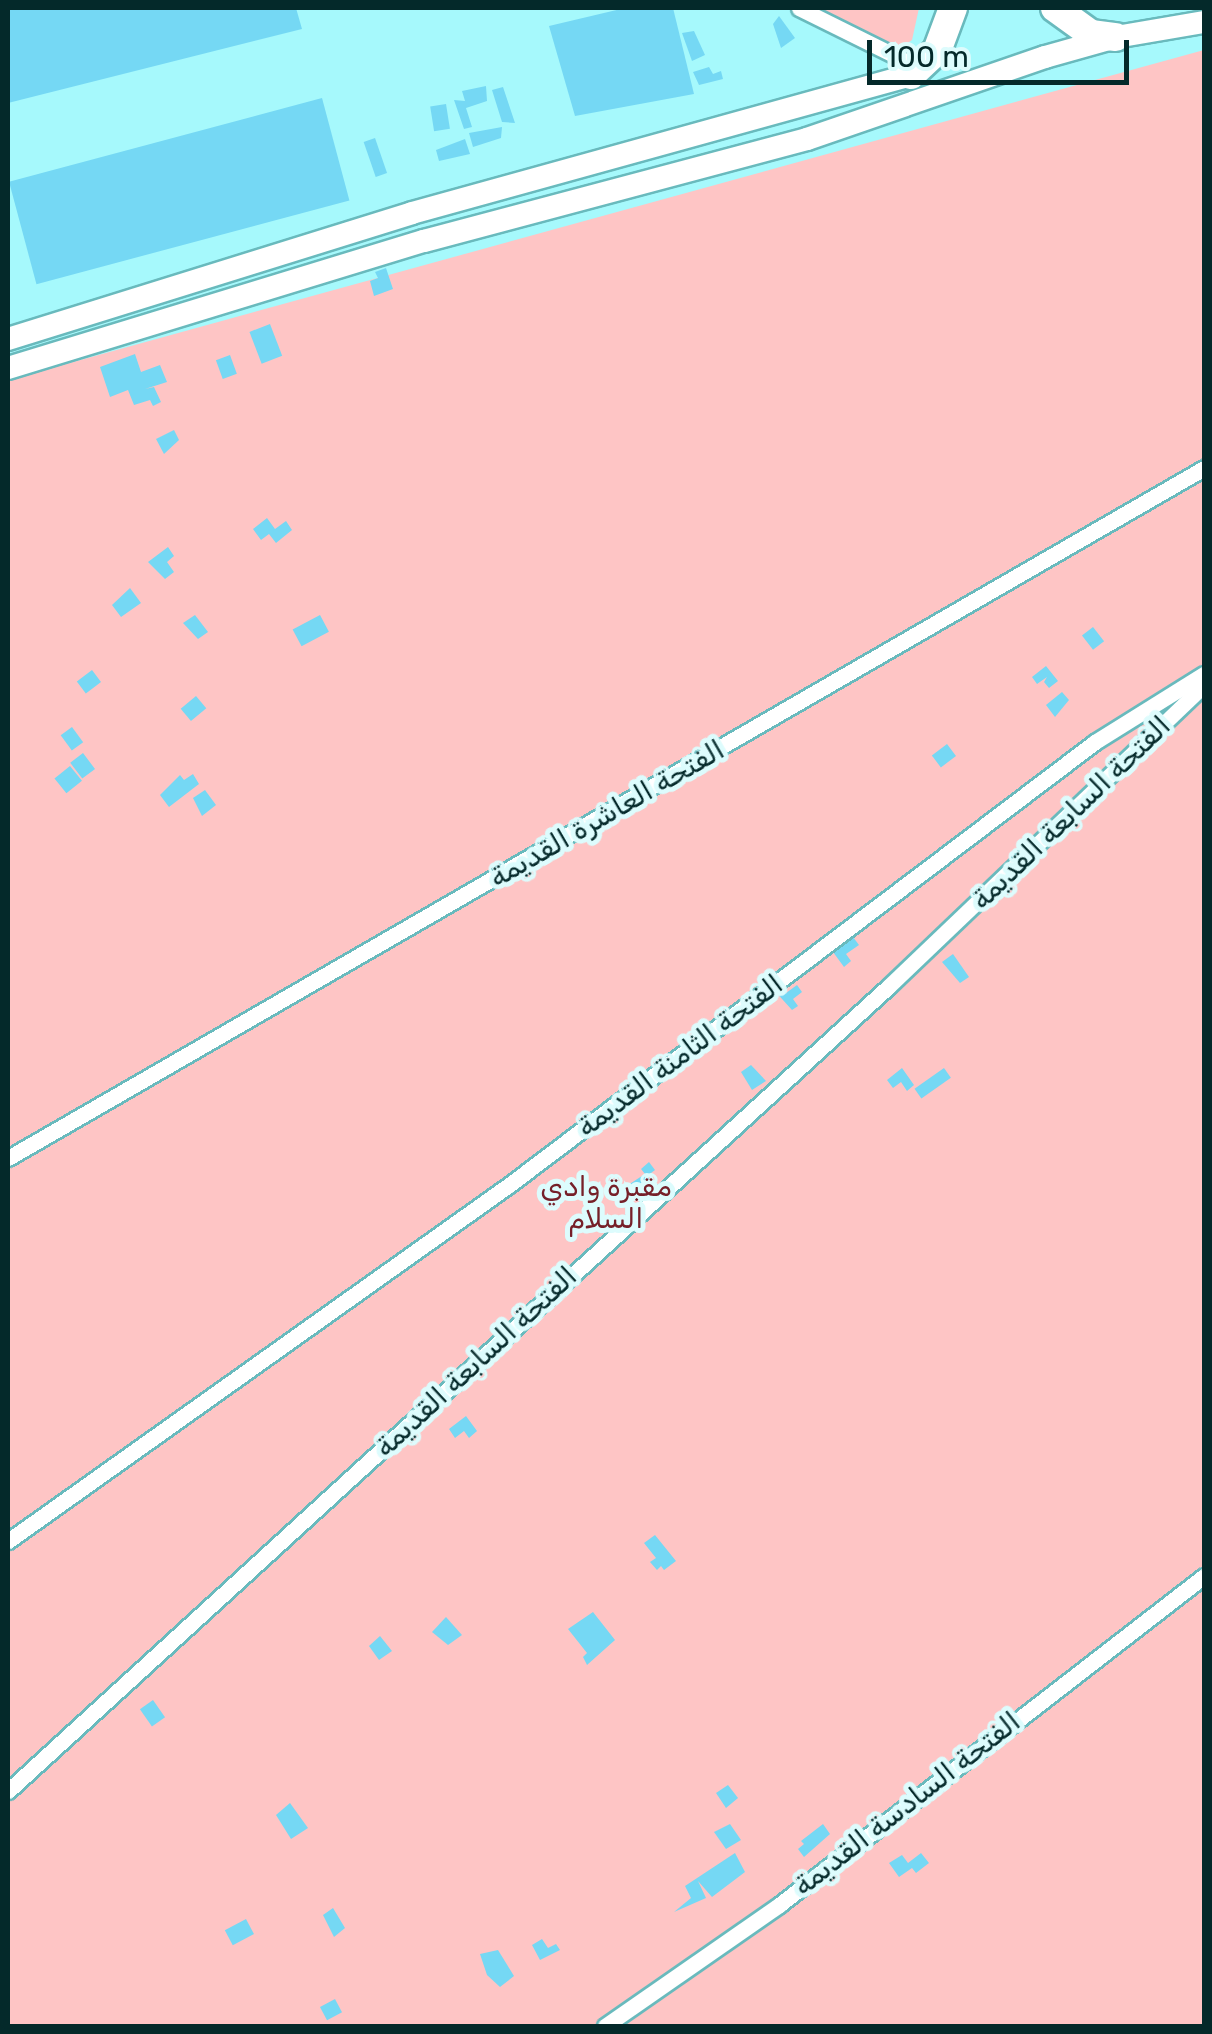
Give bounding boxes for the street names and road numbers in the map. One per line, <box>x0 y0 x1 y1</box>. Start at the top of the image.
street label: الفتحة السابعة القديمة <box>964 709 1178 917</box>
street label: الفتحة العاشرة القديمة <box>484 733 730 895</box>
street label: الفتحة الثامنة القديمة <box>570 968 790 1144</box>
street label: الفتحة السابعة القديمة <box>368 1260 584 1464</box>
street label: الفتحة السادسة القديمة <box>787 1705 1027 1903</box>

